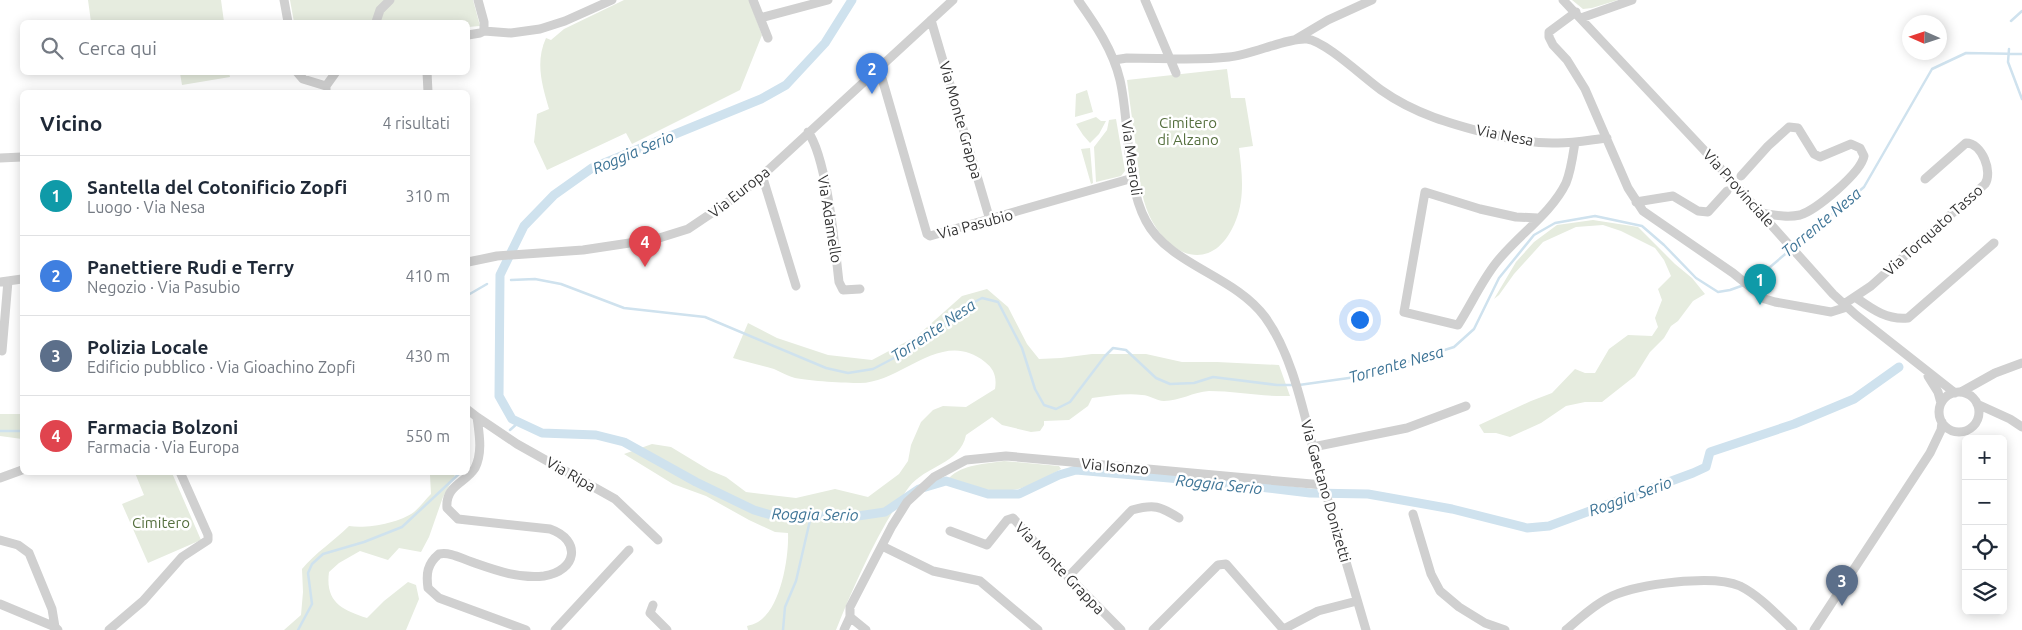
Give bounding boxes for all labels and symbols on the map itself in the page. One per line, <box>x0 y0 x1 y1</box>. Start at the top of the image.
north arrow <box>1902 15 1947 60</box>
pin: 2 <box>856 53 888 94</box>
street label: Via Monte Grappa <box>936 59 986 181</box>
park label: Cimitero di Alzano <box>1157 114 1219 148</box>
street label: Via Mearoli <box>1118 119 1146 197</box>
street label: Via Nesa <box>1475 121 1535 149</box>
water label: Roggia Serio <box>590 127 677 177</box>
street label: Via Provinciale <box>1700 146 1778 230</box>
street label: Via Europa <box>705 163 773 221</box>
street label: Via Adamello <box>815 174 845 264</box>
street label: Via Torquato Tasso <box>1880 181 1986 279</box>
water label: Torrente Nesa <box>1778 183 1865 260</box>
street label: Via Pasubio <box>935 206 1015 242</box>
pin: 4 <box>629 226 661 267</box>
pin: 1 <box>1744 264 1776 305</box>
water label: Torrente Nesa <box>887 295 979 365</box>
your location <box>1347 307 1373 333</box>
water label: Torrente Nesa <box>1346 342 1446 386</box>
street label: Via Gaetano Donizetti <box>1298 418 1354 564</box>
street label: Via Ripa <box>543 453 599 495</box>
street label: Via Isonzo <box>1080 455 1150 477</box>
water label: Roggia Serio <box>1175 471 1263 498</box>
water label: Roggia Serio <box>1586 473 1674 519</box>
water label: Roggia Serio <box>771 504 859 524</box>
park label: Cimitero <box>132 514 190 531</box>
street label: Via Monte Grappa <box>1012 518 1108 618</box>
pin: 3 <box>1826 565 1858 606</box>

